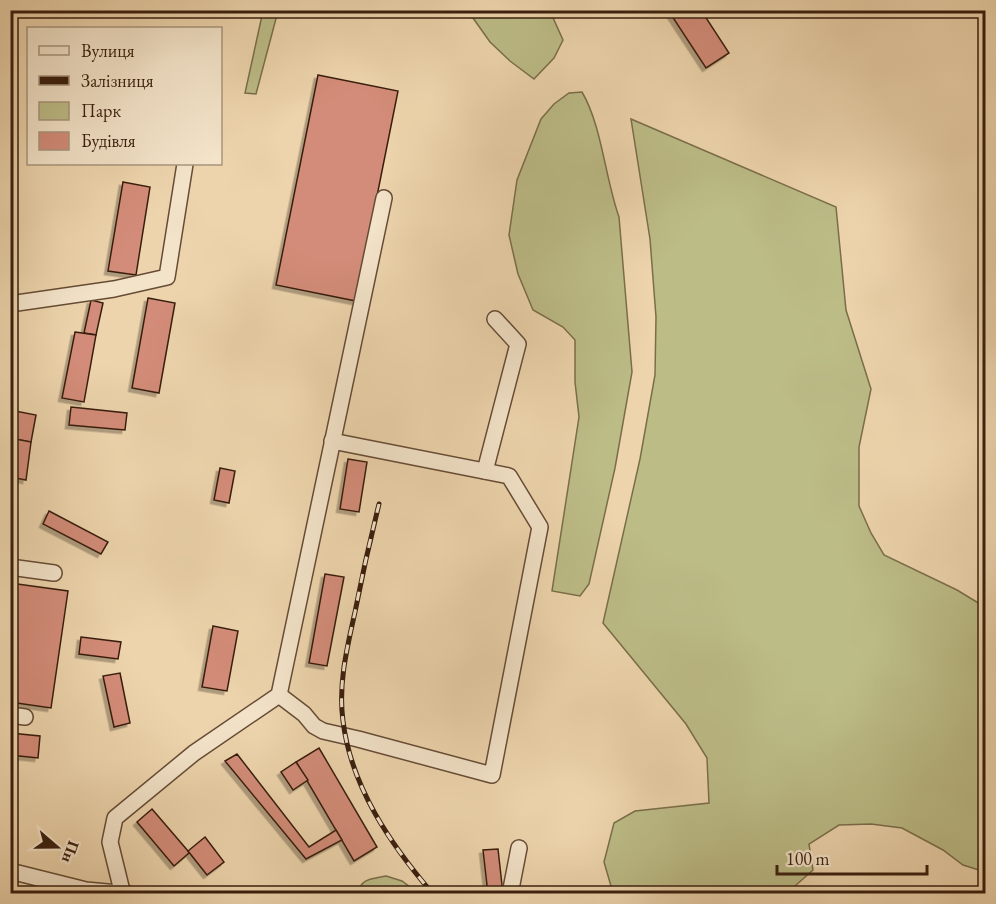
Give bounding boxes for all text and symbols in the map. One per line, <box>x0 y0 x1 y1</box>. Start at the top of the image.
legend <box>27 27 222 165</box>
text: Вулиця <box>81 39 134 62</box>
text: Залізниця <box>81 69 154 92</box>
text: Парк <box>81 99 121 122</box>
text: Будівля <box>81 129 136 152</box>
north arrow <box>27 817 87 877</box>
text: Пн <box>57 838 84 866</box>
scale bar <box>777 838 927 876</box>
text: 100 m <box>786 847 830 870</box>

